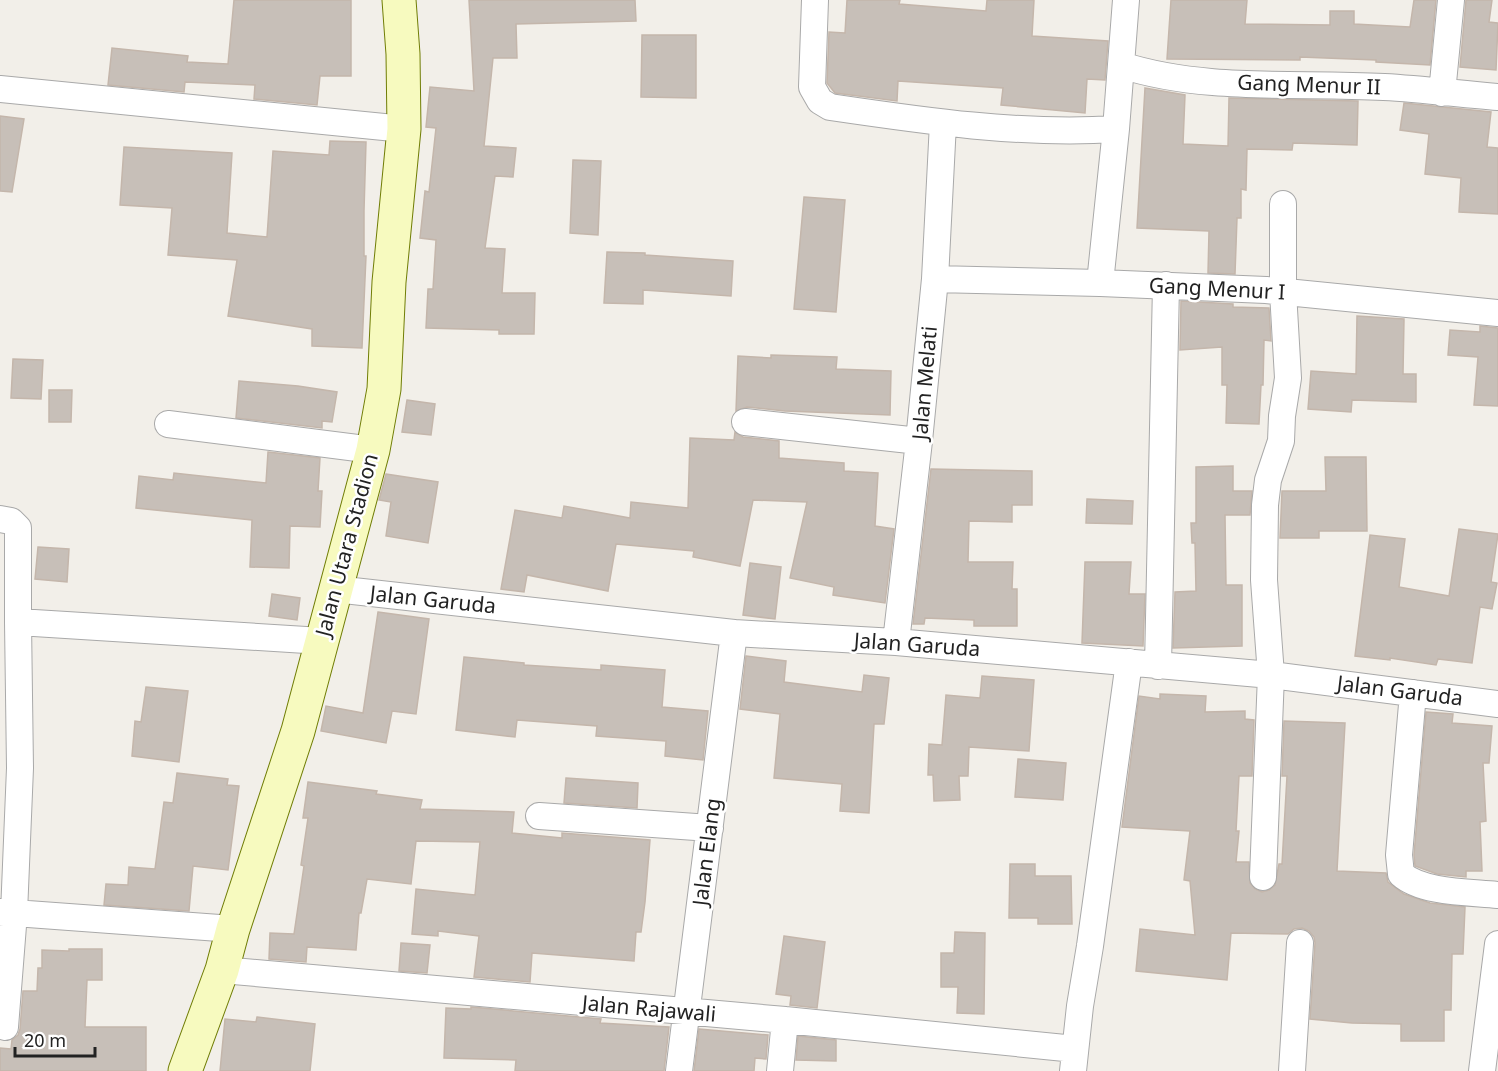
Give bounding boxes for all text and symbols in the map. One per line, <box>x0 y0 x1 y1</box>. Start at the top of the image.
street label: Gang Menur II <box>1237 68 1381 100</box>
street label: Gang Menur I <box>1148 270 1286 306</box>
street label: Jalan Melati <box>905 325 943 443</box>
street label: Jalan Utara Stadion <box>308 450 384 641</box>
street label: Jalan Garuda <box>367 578 498 620</box>
street label: Jalan Garuda <box>851 625 981 662</box>
street label: Jalan Garuda <box>1334 668 1465 712</box>
street label: Jalan Elang <box>685 797 726 909</box>
street label: Jalan Rajawali <box>579 988 717 1028</box>
scale bar <box>15 1020 94 1058</box>
text: 20 m <box>24 1028 66 1052</box>

